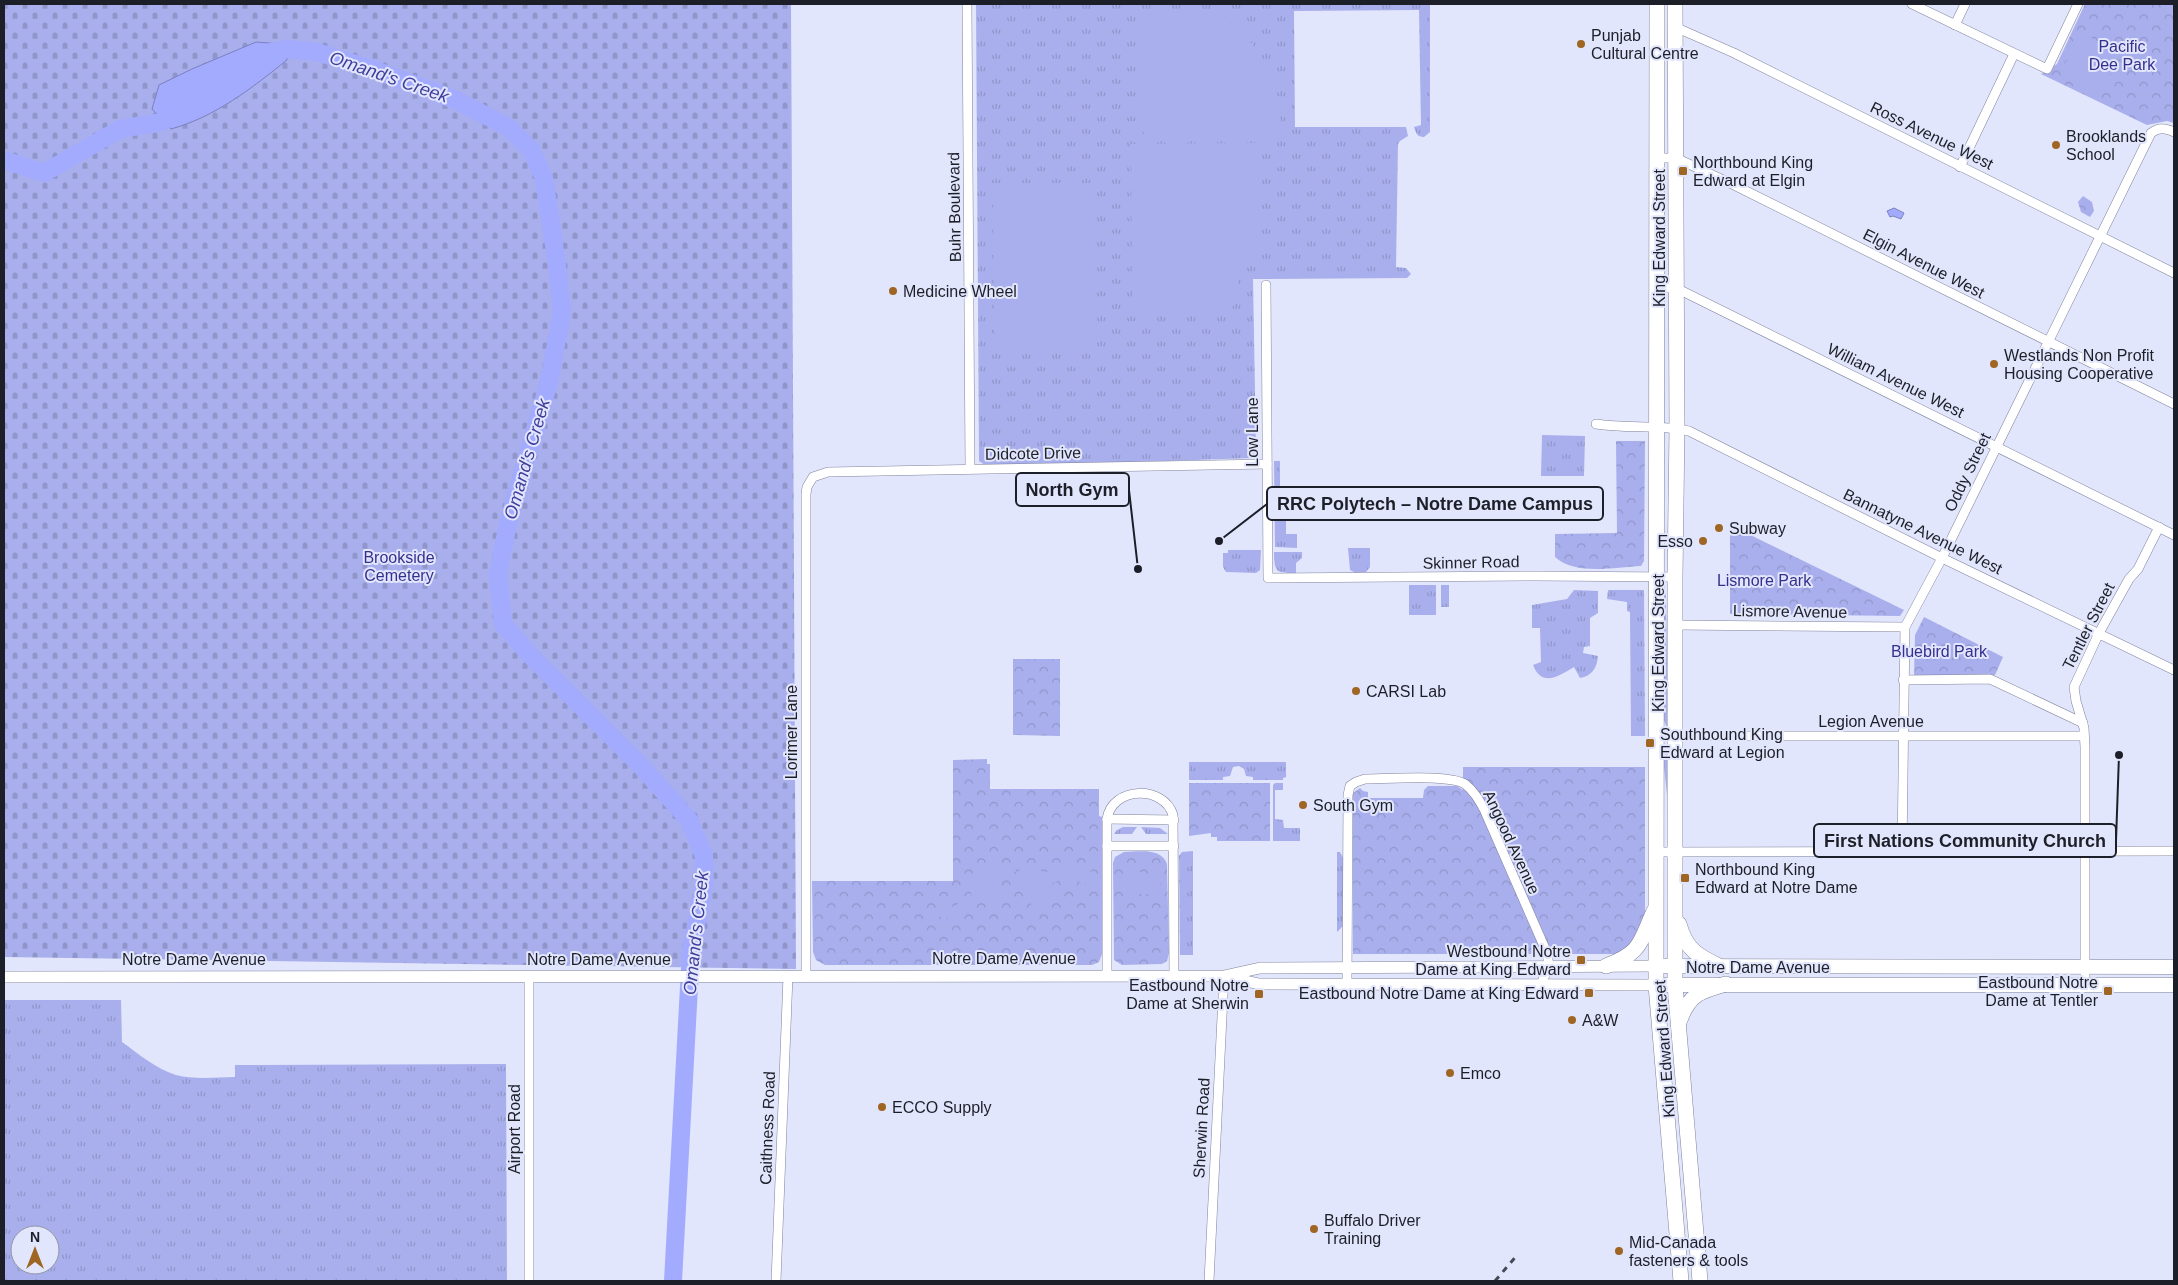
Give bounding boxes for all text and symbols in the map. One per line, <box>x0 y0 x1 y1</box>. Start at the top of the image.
place label: Punjab Cultural Centre <box>1591 27 1699 62</box>
marker: Punjab Cultural Centre <box>1575 38 1587 50</box>
park label: Pacific Dee Park <box>2089 38 2156 73</box>
water label: Omand's Creek <box>327 47 452 107</box>
street label: Ross Avenue West <box>1868 98 1996 173</box>
place label: Brooklands School <box>2066 128 2146 163</box>
marker: Brooklands School <box>2050 139 2062 151</box>
street label: Buhr Boulevard <box>945 152 964 262</box>
place label: Northbound King Edward at Elgin <box>1693 154 1813 189</box>
marker: Northbound King Edward at Elgin <box>1677 165 1689 177</box>
street label: King Edward Street <box>1651 169 1668 307</box>
street label: Elgin Avenue West <box>1860 226 1988 302</box>
place label: Medicine Wheel <box>903 283 1017 300</box>
marker: Medicine Wheel <box>887 285 899 297</box>
street label: William Avenue West <box>1825 340 1967 421</box>
place label: Westlands Non Profit Housing Cooperative <box>2004 347 2155 382</box>
marker: Westlands Non Profit Housing Cooperative <box>1988 358 2000 370</box>
water label: Omand's Creek <box>500 395 554 522</box>
street label: Low Lane <box>1244 397 1261 467</box>
street label: Oddy Street <box>1941 430 1994 514</box>
street label: Didcote Drive <box>985 444 1081 463</box>
callout: North Gym <box>1016 473 1129 506</box>
text: North Gym <box>1025 480 1119 500</box>
street label: Bannatyne Avenue West <box>1841 486 2005 578</box>
callout: RRC Polytech – Notre Dame Campus <box>1267 487 1603 520</box>
text: RRC Polytech – Notre Dame Campus <box>1277 494 1593 514</box>
place label: Subway <box>1729 520 1786 537</box>
marker: Subway <box>1713 522 1725 534</box>
place label: Esso <box>1657 533 1693 550</box>
marker: Esso <box>1697 535 1709 547</box>
park label: Brookside Cemetery <box>363 549 435 584</box>
street label: Skinner Road <box>1422 553 1520 572</box>
park label: Lismore Park <box>1717 572 1812 589</box>
street label: King Edward Street <box>1650 574 1667 712</box>
street label: Tentler Street <box>2059 579 2118 672</box>
street label: Lismore Avenue <box>1733 602 1847 621</box>
park label: Bluebird Park <box>1891 643 1988 660</box>
place label: CARSI Lab <box>1366 683 1446 700</box>
street label: Lorimer Lane <box>783 685 800 779</box>
marker: CARSI Lab <box>1350 685 1362 697</box>
street label: Legion Avenue <box>1818 713 1924 730</box>
place label: Southbound King Edward at Legion <box>1660 726 1785 761</box>
marker: Southbound King Edward at Legion <box>1644 737 1656 749</box>
street label: Angood Avenue <box>1480 788 1543 897</box>
place label: South Gym <box>1313 797 1393 814</box>
marker: South Gym <box>1297 799 1309 811</box>
callout: First Nations Community Church <box>1814 824 2116 857</box>
text: First Nations Community Church <box>1824 831 2106 851</box>
place label: Northbound King Edward at Notre Dame <box>1695 861 1858 896</box>
water label: Omand's Creek <box>680 869 713 996</box>
marker: Northbound King Edward at Notre Dame <box>1679 872 1691 884</box>
place label: Westbound Notre Dame at King Edward <box>1415 943 1571 978</box>
street label: Notre Dame Avenue <box>932 950 1076 967</box>
street label: Notre Dame Avenue <box>122 951 266 968</box>
street label: Notre Dame Avenue <box>527 951 671 968</box>
marker: Westbound Notre Dame at King Edward <box>1575 954 1587 966</box>
street label: Notre Dame Avenue <box>1686 959 1830 976</box>
place label: Eastbound Notre Dame at Tentler <box>1978 974 2099 1009</box>
place label: Eastbound Notre Dame at Sherwin <box>1126 977 1249 1012</box>
street label: King Edward Street <box>1651 979 1678 1118</box>
place label: Eastbound Notre Dame at King Edward <box>1299 985 1579 1002</box>
marker: Eastbound Notre Dame at Tentler <box>2102 985 2114 997</box>
marker: Eastbound Notre Dame at King Edward <box>1583 987 1595 999</box>
marker: Eastbound Notre Dame at Sherwin <box>1253 988 1265 1000</box>
place label: A&W <box>1582 1012 1619 1029</box>
marker: A&W <box>1566 1014 1578 1026</box>
place label: Emco <box>1460 1065 1501 1082</box>
marker: Emco <box>1444 1067 1456 1079</box>
street label: Caithness Road <box>757 1071 778 1185</box>
street label: Sherwin Road <box>1190 1077 1213 1179</box>
street label: Airport Road <box>506 1084 523 1174</box>
place label: ECCO Supply <box>892 1099 992 1116</box>
marker: ECCO Supply <box>876 1101 888 1113</box>
place label: Buffalo Driver Training <box>1324 1212 1421 1247</box>
marker: Buffalo Driver Training <box>1308 1223 1320 1235</box>
north arrow <box>10 1225 60 1275</box>
text: N <box>30 1229 40 1245</box>
place label: Mid-Canada fasteners & tools <box>1629 1234 1748 1269</box>
marker: Mid-Canada fasteners & tools <box>1613 1245 1625 1257</box>

